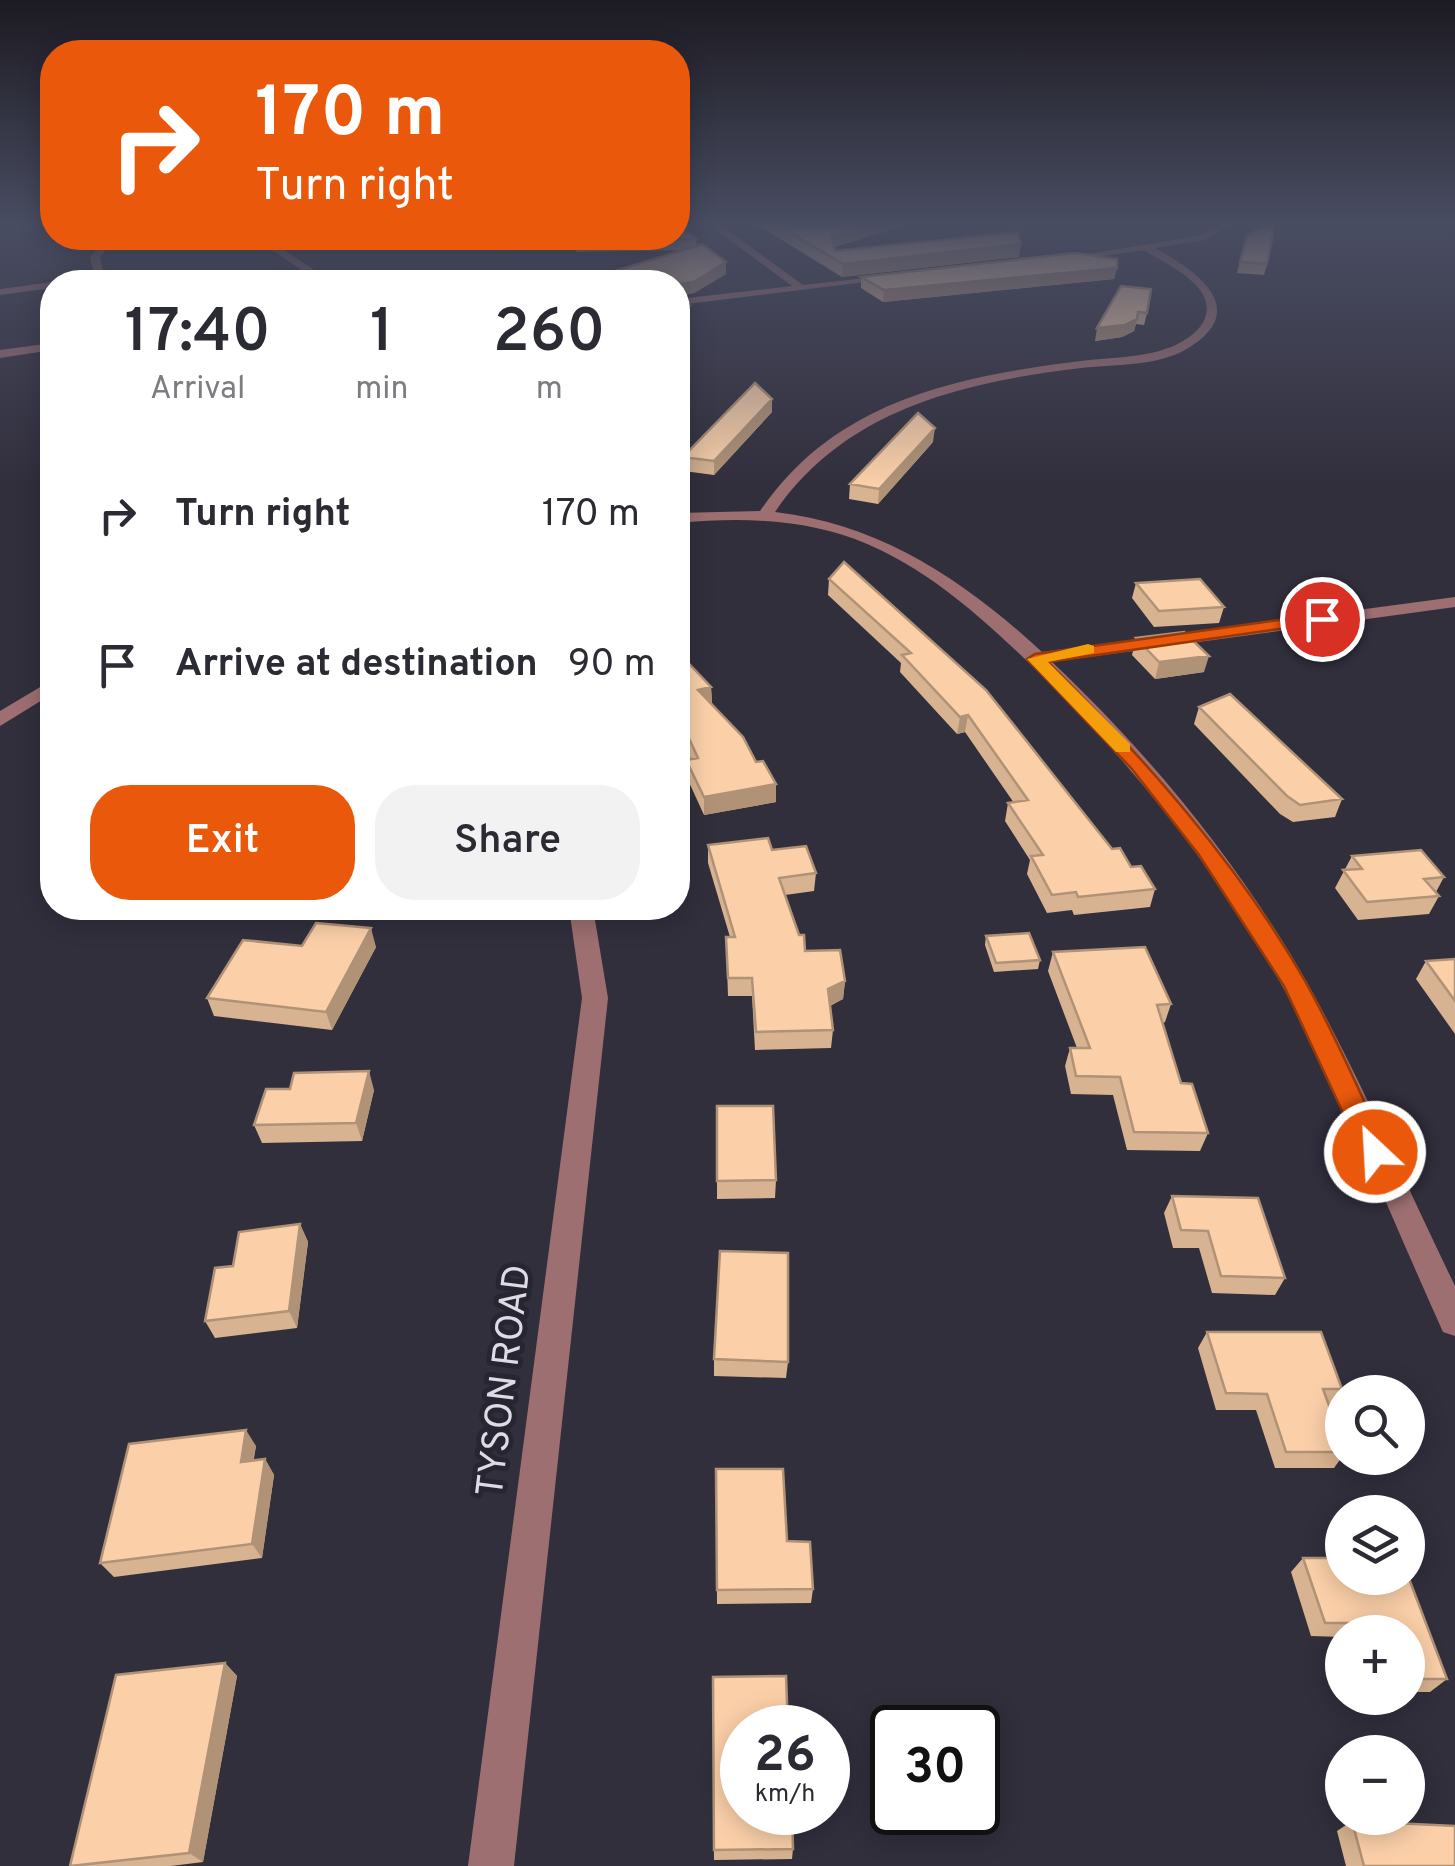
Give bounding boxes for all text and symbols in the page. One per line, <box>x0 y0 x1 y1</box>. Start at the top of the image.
text: 170 m <box>255 72 445 161</box>
icon: right <box>90 80 220 210</box>
text: Turn right <box>255 159 454 216</box>
text: 17:40 <box>125 297 271 373</box>
text: 1 <box>370 297 394 373</box>
text: 260 <box>493 297 605 373</box>
text: Arrival <box>150 370 245 410</box>
text: min <box>355 370 408 410</box>
text: m <box>536 370 563 410</box>
icon: right <box>90 488 145 543</box>
text: Turn right <box>175 491 350 540</box>
text: 170 m <box>542 491 640 540</box>
pin <box>1280 577 1365 662</box>
icon: arrive <box>1295 592 1350 647</box>
icon: arrive <box>90 638 145 693</box>
text: Arrive at destination <box>175 641 538 690</box>
text: 90 m <box>568 641 656 690</box>
button: Exit <box>90 785 355 900</box>
button: Share <box>375 785 640 900</box>
position arrow <box>1323 1100 1427 1204</box>
street label: TYSON ROAD <box>467 1262 545 1500</box>
map controls <box>1325 1375 1425 1835</box>
button: search <box>1325 1375 1425 1475</box>
button: layers <box>1325 1495 1425 1595</box>
button: + <box>1325 1615 1425 1715</box>
speed limit sign: 30 <box>870 1705 1000 1835</box>
text: 26 <box>754 1726 816 1789</box>
button: − <box>1325 1735 1425 1835</box>
text: km/h <box>755 1779 815 1811</box>

